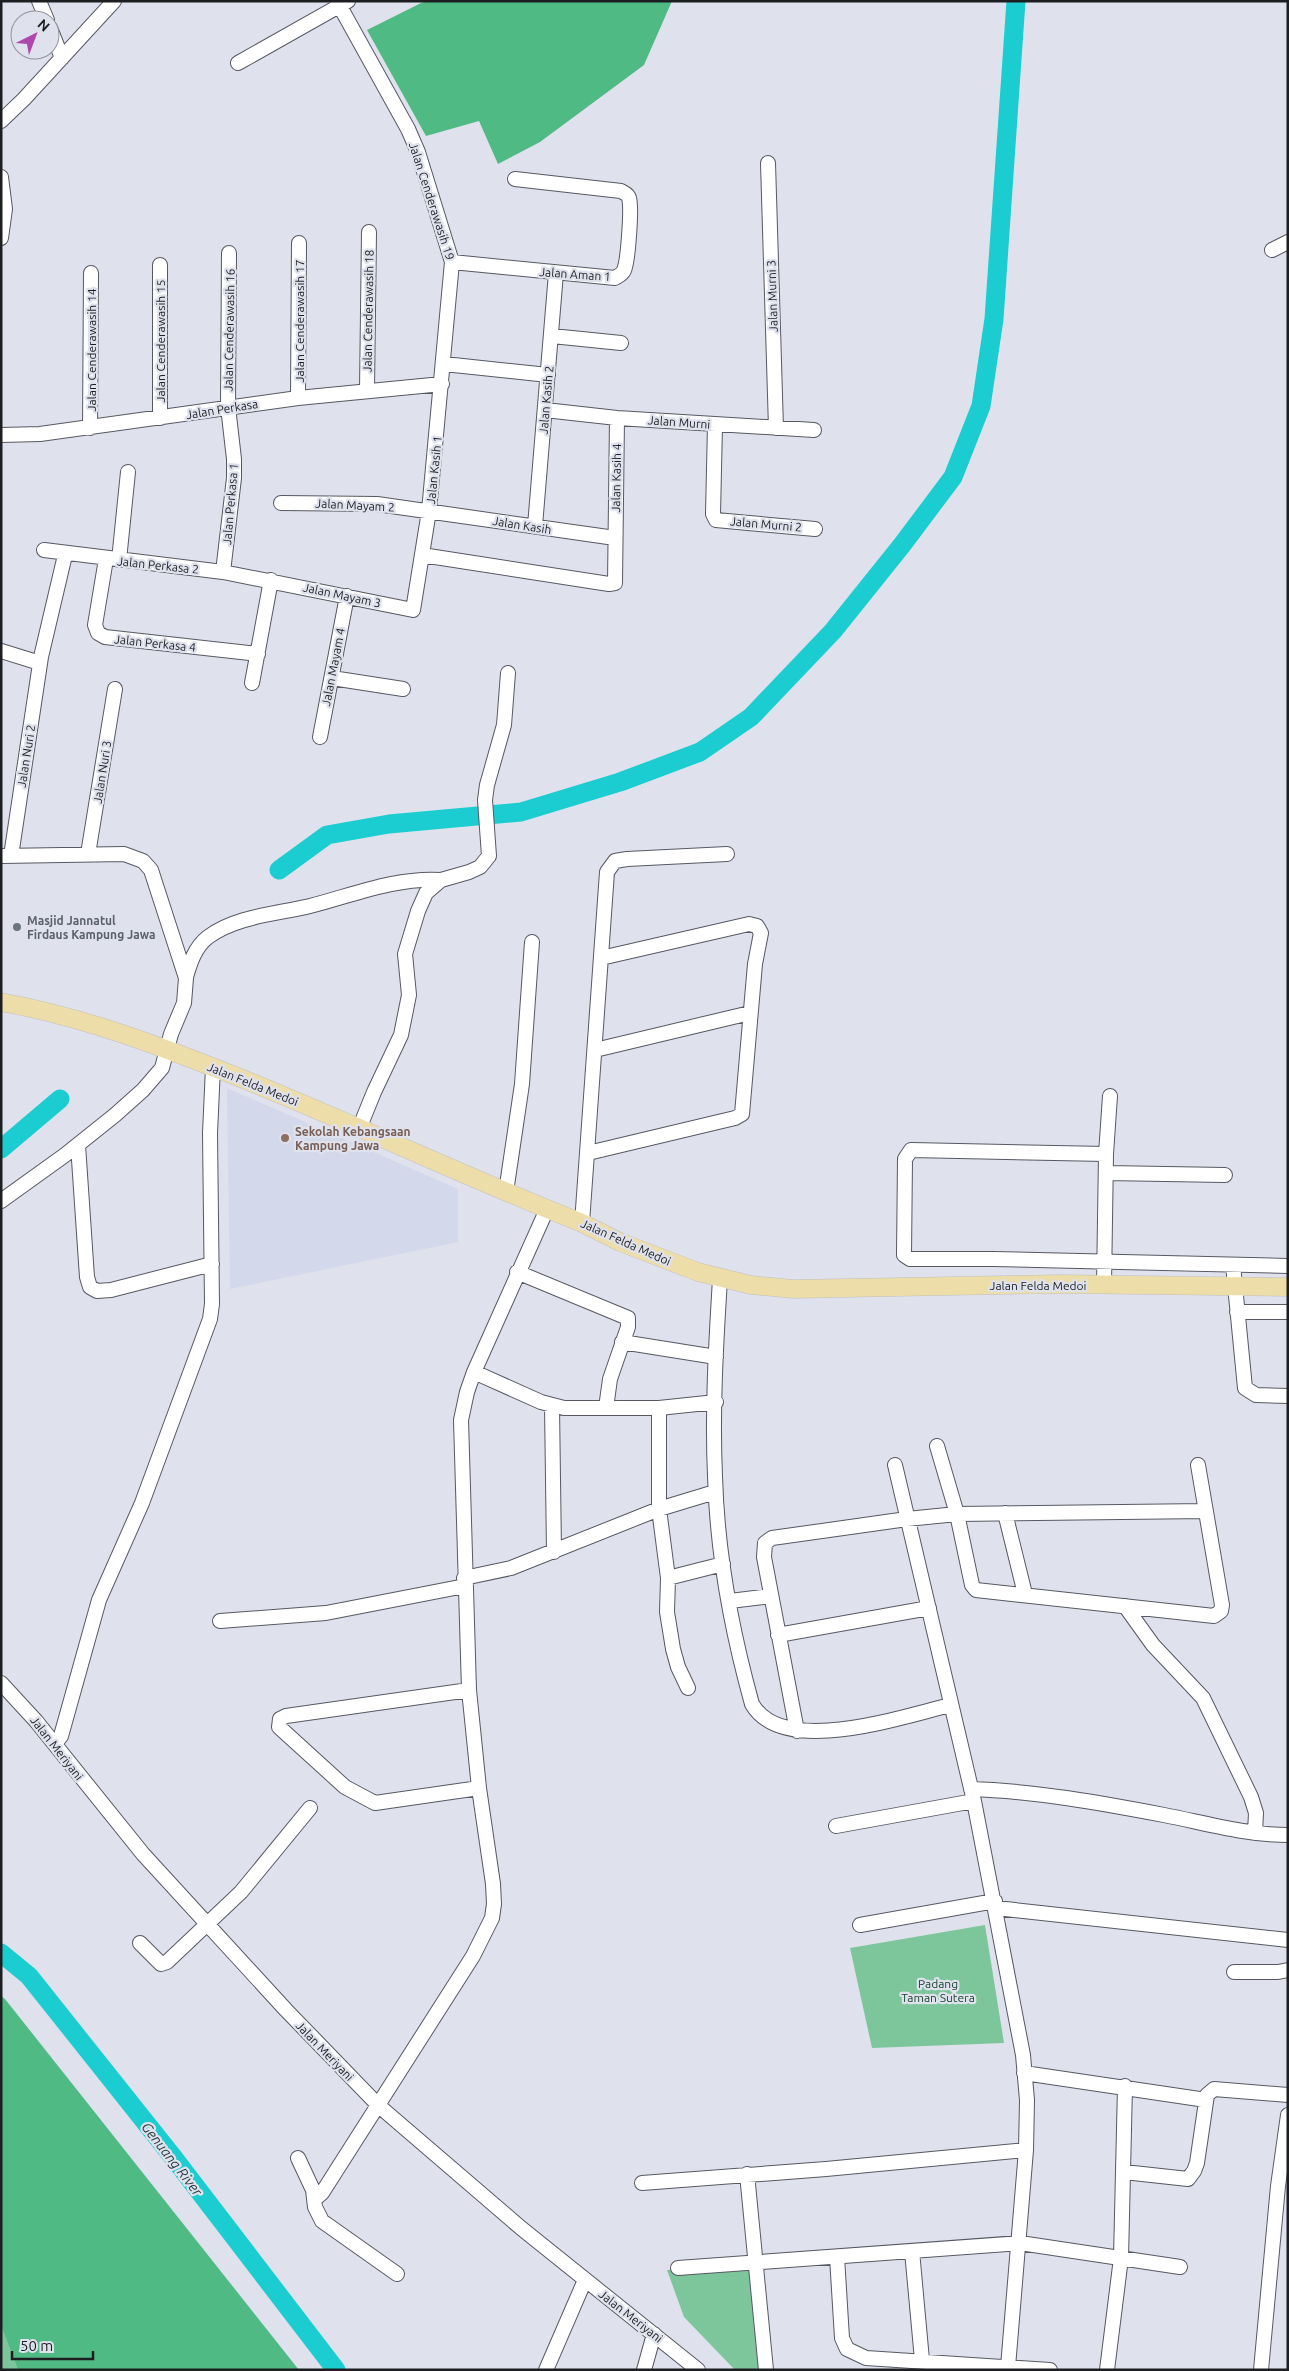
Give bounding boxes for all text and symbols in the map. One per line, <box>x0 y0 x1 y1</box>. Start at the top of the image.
north arrow <box>10 10 60 60</box>
text: N <box>34 16 53 35</box>
street label: Jalan Cenderawasih 19 <box>407 141 457 261</box>
street label: Jalan Cenderawasih 18 <box>360 249 376 373</box>
street label: Jalan Cenderawasih 17 <box>293 260 306 382</box>
street label: Jalan Murni 3 <box>764 260 780 332</box>
street label: Jalan Aman 1 <box>539 265 611 283</box>
street label: Jalan Cenderawasih 16 <box>221 268 237 392</box>
street label: Jalan Cenderawasih 15 <box>154 280 167 402</box>
street label: Jalan Cenderawasih 14 <box>85 288 98 411</box>
street label: Jalan Kasih 2 <box>537 365 555 435</box>
street label: Jalan Perkasa <box>185 397 259 421</box>
street label: Jalan Murni <box>647 413 711 431</box>
street label: Jalan Kasih 1 <box>424 435 444 505</box>
street label: Jalan Kasih 4 <box>609 443 623 513</box>
street label: Jalan Perkasa 1 <box>220 462 240 546</box>
street label: Jalan Mayam 2 <box>315 496 395 514</box>
street label: Jalan Kasih <box>492 514 552 536</box>
street label: Jalan Murni 2 <box>730 514 802 534</box>
street label: Jalan Perkasa 2 <box>116 554 200 576</box>
street label: Jalan Mayam 3 <box>302 580 382 610</box>
street label: Jalan Mayam 4 <box>319 627 347 707</box>
street label: Jalan Perkasa 4 <box>113 632 197 654</box>
street label: Jalan Nuri 2 <box>15 724 37 788</box>
street label: Jalan Nuri 3 <box>91 740 113 804</box>
place label: Masjid Jannatul Firdaus Kampung Jawa <box>27 914 156 941</box>
marker: Masjid Jannatul Firdaus Kampung Jawa <box>11 921 23 933</box>
street label: Jalan Felda Medoi <box>206 1060 300 1108</box>
place label: Sekolah Kebangsaan Kampung Jawa <box>295 1125 410 1152</box>
marker: Sekolah Kebangsaan Kampung Jawa <box>279 1132 291 1144</box>
street label: Jalan Felda Medoi <box>579 1216 673 1268</box>
street label: Jalan Felda Medoi <box>989 1279 1087 1292</box>
street label: Jalan Meriyani <box>28 1714 86 1782</box>
park label: Padang Taman Sutera <box>901 1977 975 2004</box>
street label: Jalan Meriyani <box>294 2019 357 2083</box>
water label: Genuang River <box>138 2119 206 2199</box>
street label: Jalan Meriyani <box>597 2287 665 2345</box>
scale bar <box>12 2328 94 2360</box>
text: 50 m <box>20 2337 53 2354</box>

